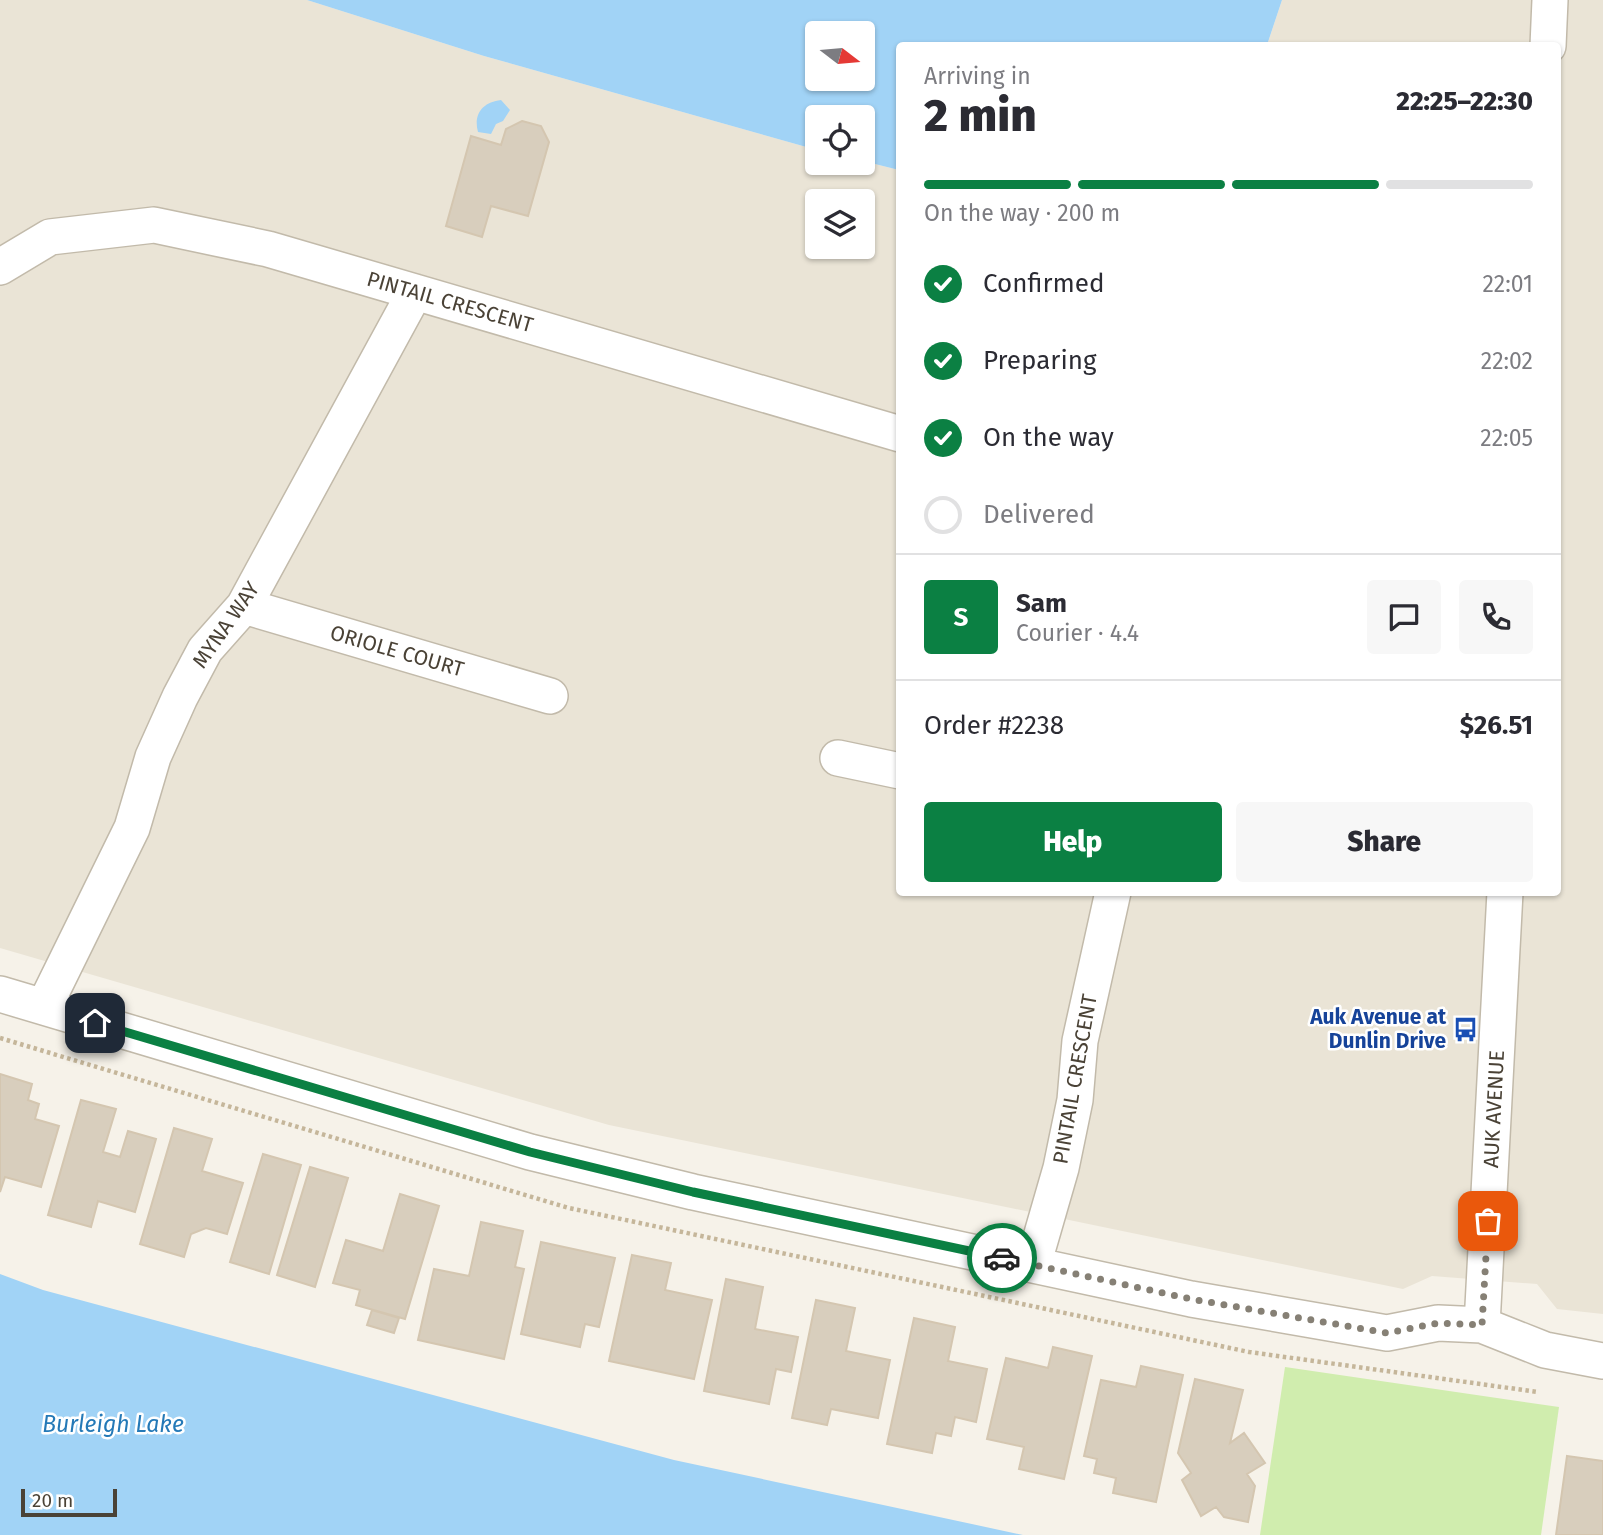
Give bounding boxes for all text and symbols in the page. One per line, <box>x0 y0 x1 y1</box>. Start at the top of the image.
north arrow <box>805 21 875 91</box>
map controls <box>805 21 875 259</box>
text: Arriving in <box>924 62 1031 90</box>
text: 22:25–22:30 <box>1396 86 1533 117</box>
text: 2 min <box>924 88 1037 143</box>
button: locate <box>805 105 875 175</box>
button: layers <box>805 189 875 259</box>
text: On the way · 200 m <box>924 199 1120 227</box>
icon: check <box>924 265 962 303</box>
street label: PINTAIL CRESCENT <box>364 266 536 338</box>
text: Confirmed <box>983 268 1104 299</box>
text: 22:01 <box>1482 270 1533 298</box>
icon: check <box>924 342 962 380</box>
text: Preparing <box>983 345 1096 376</box>
text: 22:02 <box>1481 347 1533 375</box>
icon: check <box>924 419 962 457</box>
text: On the way <box>983 422 1114 453</box>
text: 22:05 <box>1480 424 1533 452</box>
text: Delivered <box>983 499 1095 530</box>
street label: MYNA WAY <box>187 576 265 673</box>
button: chat <box>1367 580 1441 654</box>
button: phone <box>1459 580 1533 654</box>
text: Sam <box>1016 588 1067 619</box>
text: S <box>954 602 968 633</box>
street label: ORIOLE COURT <box>327 619 467 683</box>
text: Courier · 4.4 <box>1016 619 1139 647</box>
text: Order #2238 <box>924 710 1064 741</box>
text: $26.51 <box>1460 710 1533 741</box>
button: Help <box>924 802 1222 882</box>
button: Share <box>1236 802 1533 882</box>
street label: PINTAIL CRESCENT <box>1047 992 1103 1166</box>
pin <box>65 993 125 1053</box>
icon: home <box>76 1004 114 1042</box>
place label: Auk Avenue at Dunlin Drive <box>1309 1004 1447 1054</box>
bus stop icon: Auk Avenue at Dunlin Drive <box>1452 1015 1480 1043</box>
street label: AUK AVENUE <box>1478 1050 1510 1168</box>
pin <box>1458 1191 1518 1251</box>
icon: bag <box>1469 1202 1507 1240</box>
courier <box>967 1223 1037 1293</box>
icon: car <box>983 1239 1021 1277</box>
water label: Burleigh Lake <box>42 1410 184 1438</box>
scale bar <box>21 1486 117 1518</box>
text: 20 m <box>32 1489 73 1512</box>

